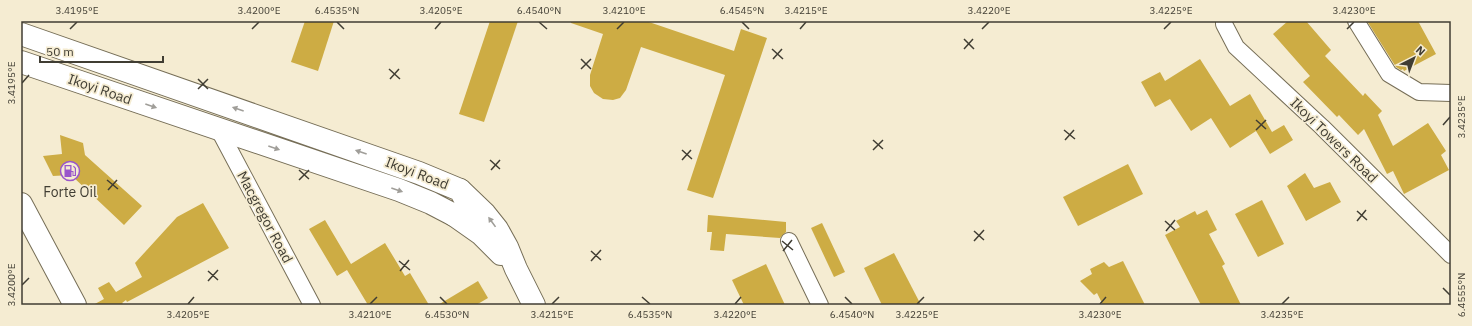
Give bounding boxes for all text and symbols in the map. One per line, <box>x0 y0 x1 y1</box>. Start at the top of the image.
text: 3.4195°E <box>55 4 99 17</box>
text: 3.4200°E <box>237 4 281 17</box>
text: 6.4535°N <box>315 4 359 17</box>
text: 3.4205°E <box>419 4 463 17</box>
text: 6.4540°N <box>517 4 561 17</box>
text: 3.4210°E <box>602 4 646 17</box>
text: 6.4545°N <box>720 4 764 17</box>
text: 3.4215°E <box>784 4 828 17</box>
text: 3.4220°E <box>967 4 1011 17</box>
text: 3.4225°E <box>1149 4 1193 17</box>
text: 3.4230°E <box>1332 4 1376 17</box>
scale bar <box>40 38 163 64</box>
north arrow <box>1394 38 1434 78</box>
text: N <box>1413 43 1428 58</box>
text: 50 m <box>46 44 74 59</box>
text: 3.4195°E <box>5 61 18 105</box>
street label: Ikoyi Road <box>66 70 134 108</box>
street label: Ikoyi Towers Road <box>1286 94 1382 186</box>
text: 3.4235°E <box>1455 95 1468 139</box>
one-way arrow <box>145 103 157 109</box>
one-way arrow <box>232 106 244 112</box>
one-way arrow <box>268 146 280 152</box>
one-way arrow <box>354 149 366 155</box>
street label: Ikoyi Road <box>383 153 451 193</box>
fuel station icon: Forte Oil <box>59 160 81 182</box>
street label: Macgregor Road <box>233 168 297 266</box>
place label: Forte Oil <box>43 183 97 201</box>
one-way arrow <box>391 187 403 193</box>
one-way arrow <box>488 217 496 228</box>
text: 3.4200°E <box>5 263 18 307</box>
text: 6.4555°N <box>1455 273 1468 317</box>
text: 3.4205°E <box>166 308 210 321</box>
text: 3.4210°E <box>348 308 392 321</box>
text: 6.4530°N <box>425 308 469 321</box>
text: 3.4215°E <box>530 308 574 321</box>
text: 6.4535°N <box>628 308 672 321</box>
text: 3.4220°E <box>713 308 757 321</box>
text: 6.4540°N <box>830 308 874 321</box>
text: 3.4225°E <box>895 308 939 321</box>
text: 3.4230°E <box>1078 308 1122 321</box>
text: 3.4235°E <box>1260 308 1304 321</box>

